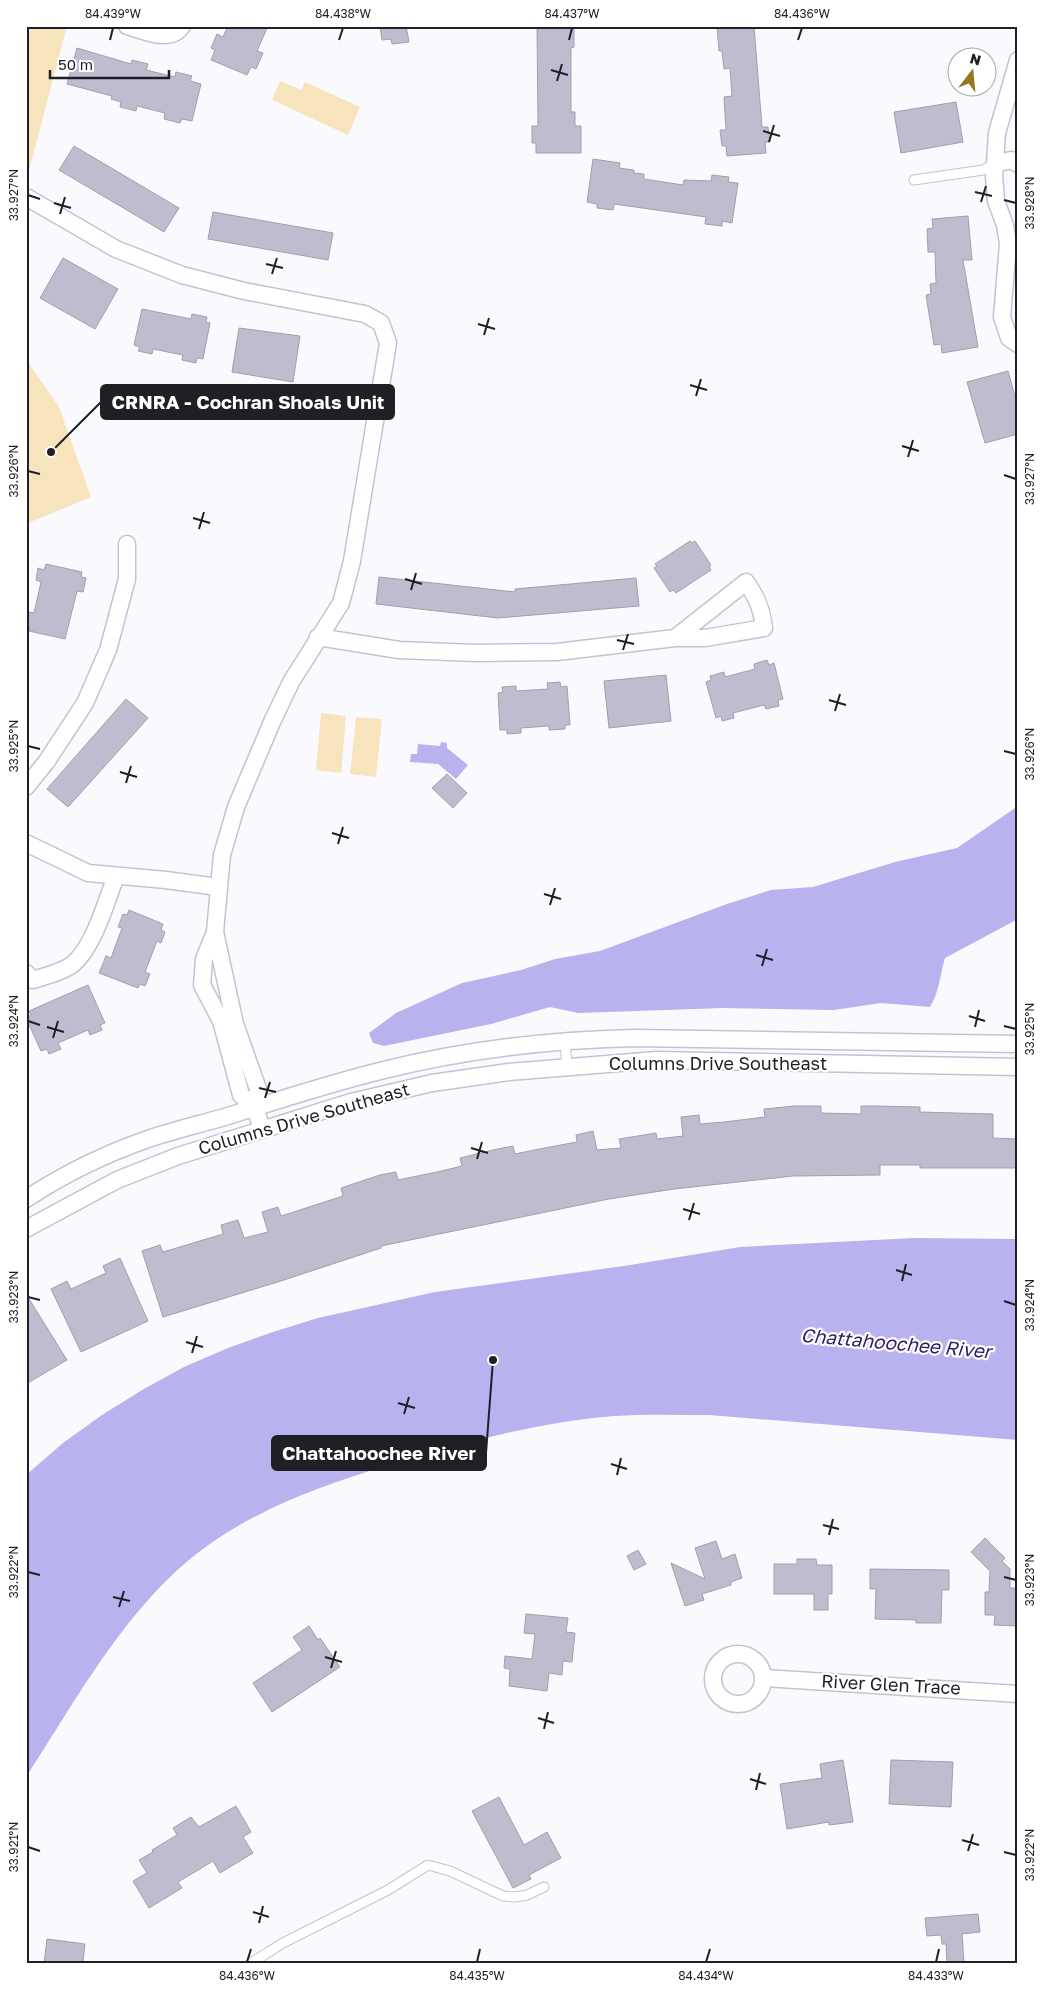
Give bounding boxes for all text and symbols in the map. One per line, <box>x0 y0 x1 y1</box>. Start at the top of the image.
text: 84.439°W <box>85 6 141 21</box>
text: 84.438°W <box>315 6 372 21</box>
text: 84.437°W <box>544 6 600 21</box>
text: 84.436°W <box>774 6 830 21</box>
scale bar <box>50 48 169 80</box>
north arrow <box>946 48 996 98</box>
text: N <box>968 49 983 69</box>
text: 50 m <box>58 55 93 73</box>
text: 33.927°N <box>6 169 21 221</box>
text: 33.928°N <box>1022 177 1037 229</box>
callout: CRNRA - Cochran Shoals Unit <box>101 385 394 419</box>
text: CRNRA - Cochran Shoals Unit <box>112 390 385 413</box>
text: 33.926°N <box>6 445 21 497</box>
text: 33.927°N <box>1022 453 1037 505</box>
text: 33.925°N <box>6 720 21 772</box>
text: 33.926°N <box>1022 728 1037 780</box>
text: 33.924°N <box>6 995 21 1047</box>
text: 33.925°N <box>1022 1003 1037 1055</box>
street label: Columns Drive Southeast <box>609 1052 827 1074</box>
street label: Columns Drive Southeast <box>196 1077 412 1159</box>
text: 33.923°N <box>6 1271 21 1323</box>
text: 33.924°N <box>1022 1279 1037 1331</box>
water label: Chattahoochee River <box>800 1323 995 1363</box>
callout: Chattahoochee River <box>272 1436 486 1470</box>
text: Chattahoochee River <box>282 1441 477 1464</box>
text: 33.922°N <box>6 1546 21 1598</box>
text: 33.923°N <box>1022 1554 1037 1606</box>
street label: River Glen Trace <box>821 1669 961 1699</box>
text: 33.921°N <box>6 1822 21 1872</box>
text: 33.922°N <box>1022 1829 1037 1881</box>
text: 84.436°W <box>219 1968 275 1983</box>
text: 84.435°W <box>449 1968 505 1983</box>
text: 84.434°W <box>678 1968 734 1983</box>
text: 84.433°W <box>908 1968 964 1983</box>

